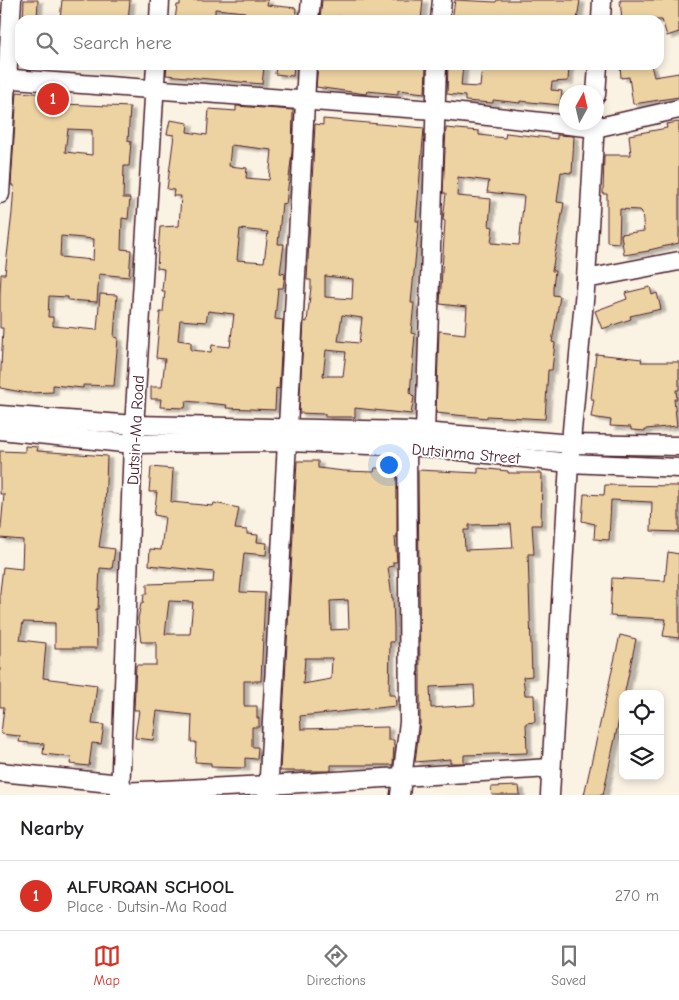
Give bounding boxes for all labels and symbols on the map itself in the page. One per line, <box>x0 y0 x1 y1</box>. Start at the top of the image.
pin: 1 <box>37 80 69 118</box>
north arrow <box>559 85 604 130</box>
street label: Dutsin-Ma Road <box>124 375 148 485</box>
street label: Dutsinma Street <box>411 440 521 468</box>
your location <box>376 452 402 478</box>

